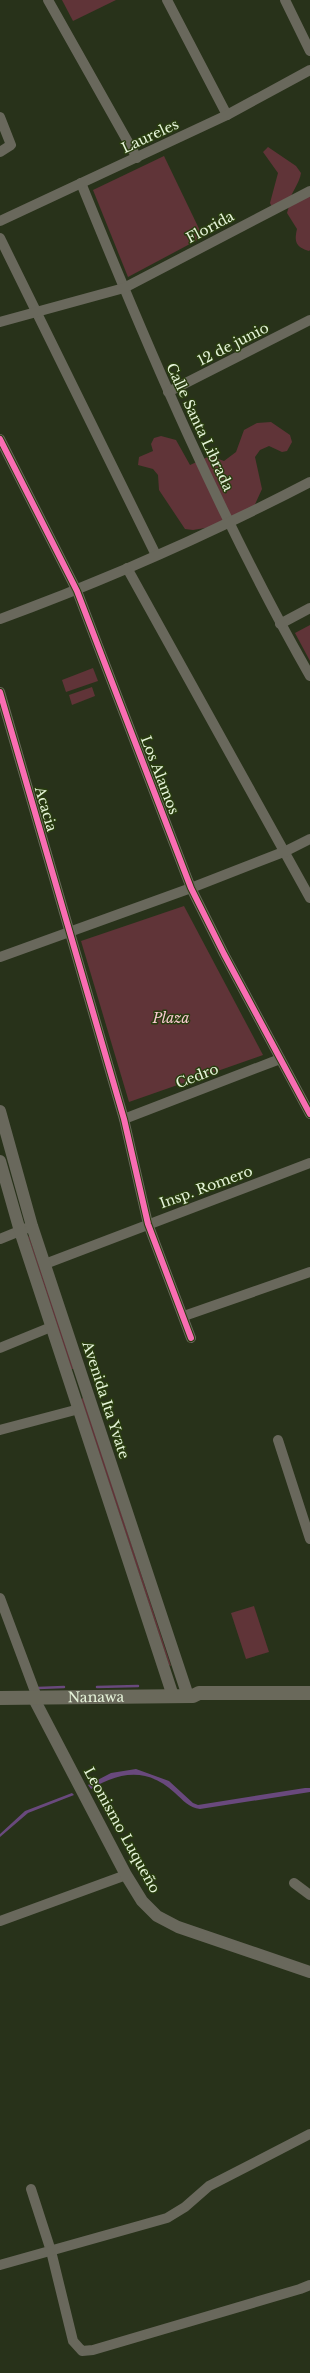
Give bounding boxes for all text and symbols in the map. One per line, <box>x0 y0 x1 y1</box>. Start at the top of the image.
street label: Laureles <box>119 115 181 157</box>
street label: Florida <box>183 207 237 247</box>
street label: 12 de junio <box>194 318 272 370</box>
street label: Calle Santa Librada <box>162 360 238 494</box>
street label: Los Alamos <box>137 733 183 817</box>
street label: Acacia <box>31 784 61 834</box>
park label: Plaza <box>152 1009 189 1027</box>
street label: Cedro <box>173 1060 221 1092</box>
street label: Insp. Romero <box>157 1162 255 1212</box>
street label: Avenida Ita Yvate <box>78 1338 134 1461</box>
street label: Nanawa <box>68 1688 125 1706</box>
street label: Leonismo Luqueño <box>80 1764 164 1896</box>

